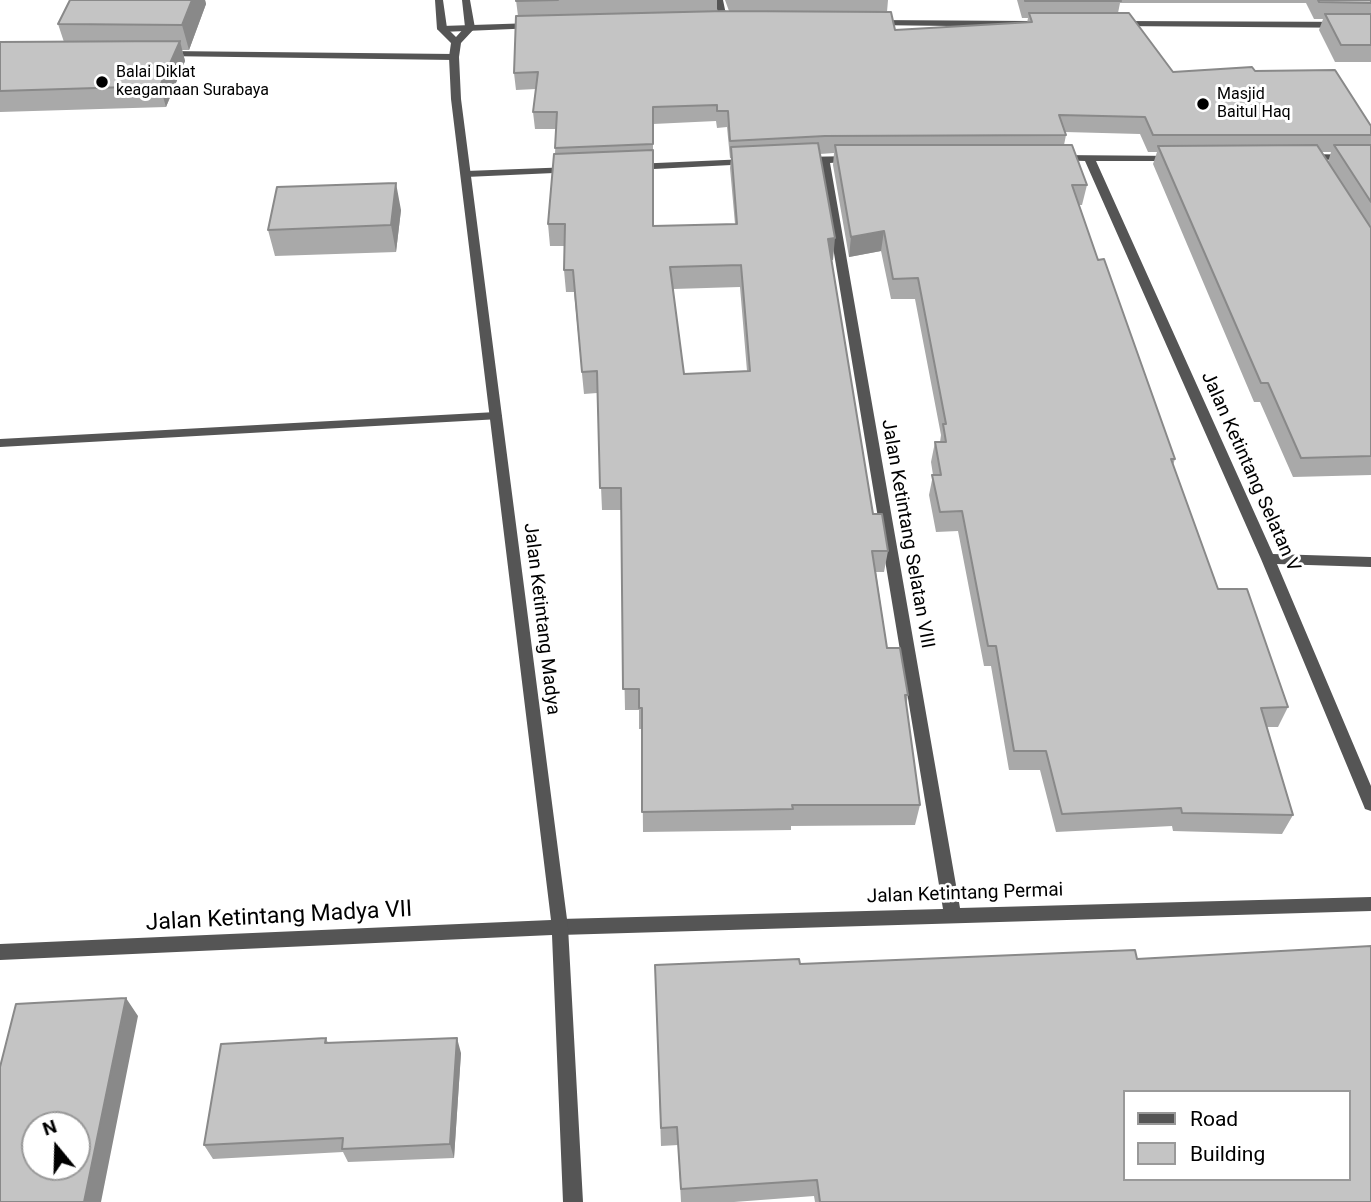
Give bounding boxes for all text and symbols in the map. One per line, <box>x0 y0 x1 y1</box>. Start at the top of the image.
place label: Balai Diklat keagamaan Surabaya <box>116 63 269 101</box>
marker: Balai Diklat keagamaan Surabaya <box>94 74 110 90</box>
place label: Masjid Baitul Haq <box>1217 85 1291 123</box>
marker: Masjid Baitul Haq <box>1195 96 1211 112</box>
street label: Jalan Ketintang Selatan V <box>1196 368 1304 576</box>
street label: Jalan Ketintang Selatan VIII <box>876 418 938 650</box>
street label: Jalan Ketintang Madya <box>518 522 564 716</box>
street label: Jalan Ketintang Permai <box>866 879 1064 909</box>
street label: Jalan Ketintang Madya VII <box>145 896 413 938</box>
legend <box>1122 1090 1350 1181</box>
text: Road <box>1190 1107 1238 1131</box>
north arrow <box>21 1111 91 1181</box>
text: N <box>40 1115 60 1141</box>
text: Building <box>1190 1142 1265 1166</box>

